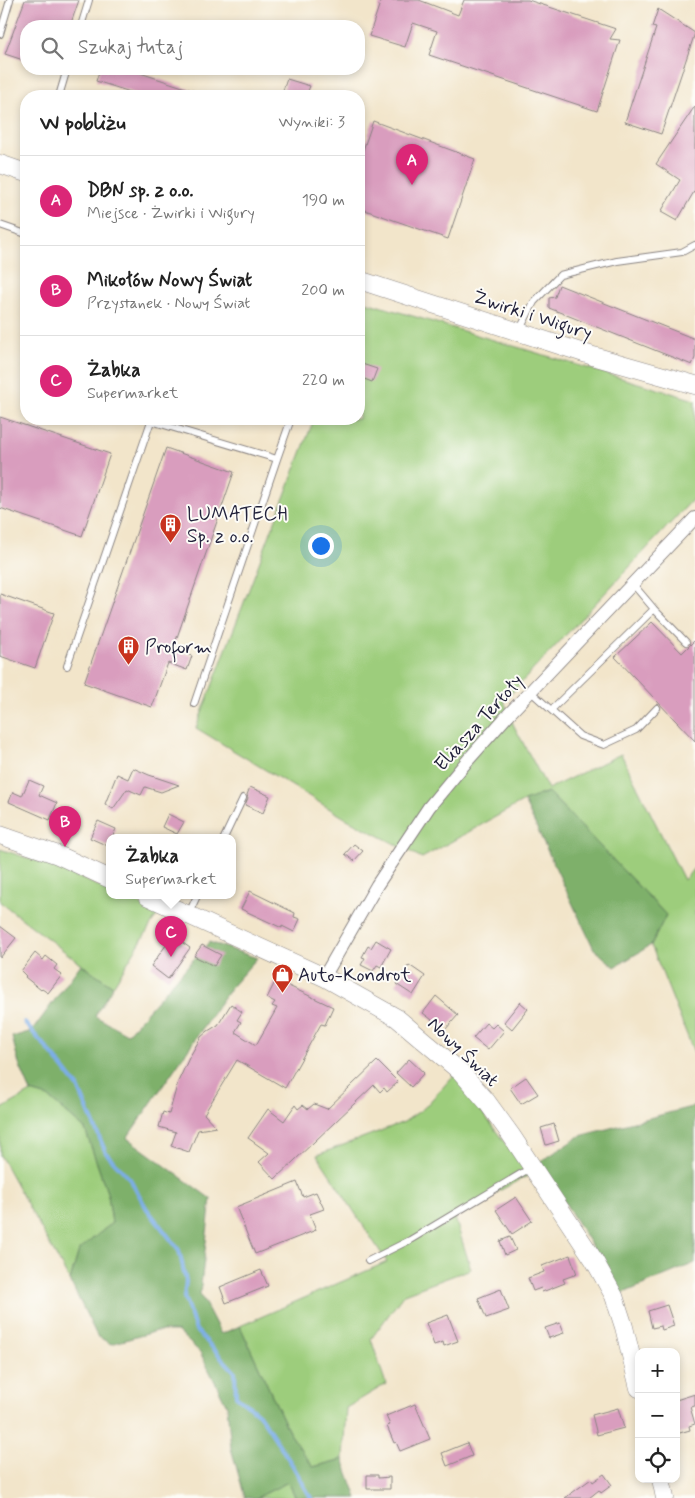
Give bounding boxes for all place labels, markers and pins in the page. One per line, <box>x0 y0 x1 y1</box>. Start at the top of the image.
pin: A <box>396 144 428 185</box>
place label: LUMATECH Sp. z o.o. <box>187 502 288 549</box>
building icon: LUMATECH Sp. z o.o. <box>159 512 183 543</box>
building icon: Proform <box>117 634 141 665</box>
place label: Proform <box>145 635 212 663</box>
pin: B <box>49 806 81 847</box>
pin: C <box>155 916 187 957</box>
shop icon: Auto-Kondrot <box>270 962 294 993</box>
place label: Auto-Kondrot <box>298 963 411 988</box>

